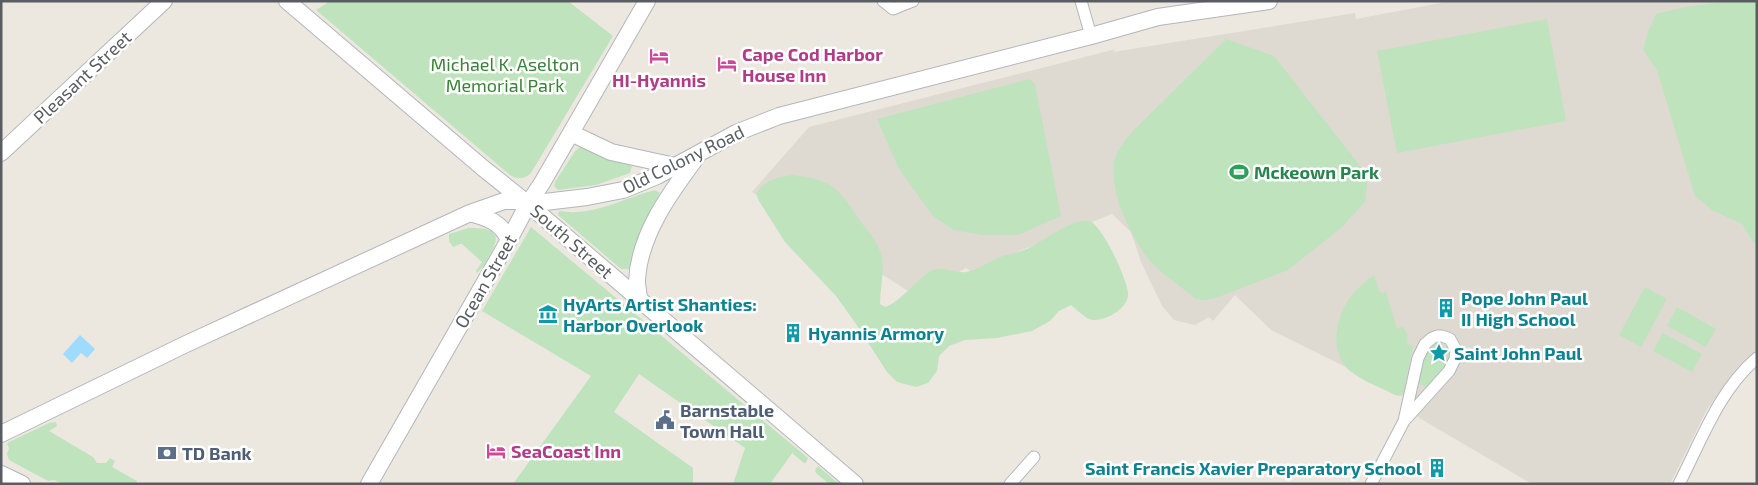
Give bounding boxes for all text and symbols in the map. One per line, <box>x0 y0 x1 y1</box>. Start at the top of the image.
street label: Pleasant Street <box>28 26 136 128</box>
place label: Cape Cod Harbor House Inn <box>742 43 883 86</box>
hotel icon: HI-Hyannis <box>648 45 670 67</box>
park label: Michael K. Aselton Memorial Park <box>430 53 580 96</box>
hotel icon: Cape Cod Harbor House Inn <box>716 53 738 75</box>
place label: HI-Hyannis <box>612 69 706 91</box>
street label: Old Colony Road <box>618 120 748 198</box>
sports icon: Mckeown Park <box>1228 161 1250 183</box>
place label: Mckeown Park <box>1254 161 1379 183</box>
street label: South Street <box>526 199 618 283</box>
street label: Ocean Street <box>449 230 521 332</box>
place label: Pope John Paul II High School <box>1461 287 1588 330</box>
place label: HyArts Artist Shanties: Harbor Overlook <box>563 293 757 336</box>
building icon: Pope John Paul II High School <box>1435 297 1457 319</box>
museum icon: HyArts Artist Shanties: Harbor Overlook <box>537 303 559 325</box>
building icon: Hyannis Armory <box>782 322 804 344</box>
place label: Hyannis Armory <box>808 322 945 344</box>
place icon: Saint John Paul <box>1428 342 1450 364</box>
place label: Saint John Paul <box>1454 342 1582 364</box>
place label: Barnstable Town Hall <box>680 399 774 442</box>
public building icon: Barnstable Town Hall <box>654 409 676 431</box>
hotel icon: SeaCoast Inn <box>485 440 507 462</box>
place label: SeaCoast Inn <box>511 440 621 462</box>
bank icon: TD Bank <box>156 442 178 464</box>
place label: TD Bank <box>182 442 252 464</box>
place label: Saint Francis Xavier Preparatory School <box>1085 457 1422 479</box>
building icon: Saint Francis Xavier Preparatory School <box>1426 457 1448 479</box>

